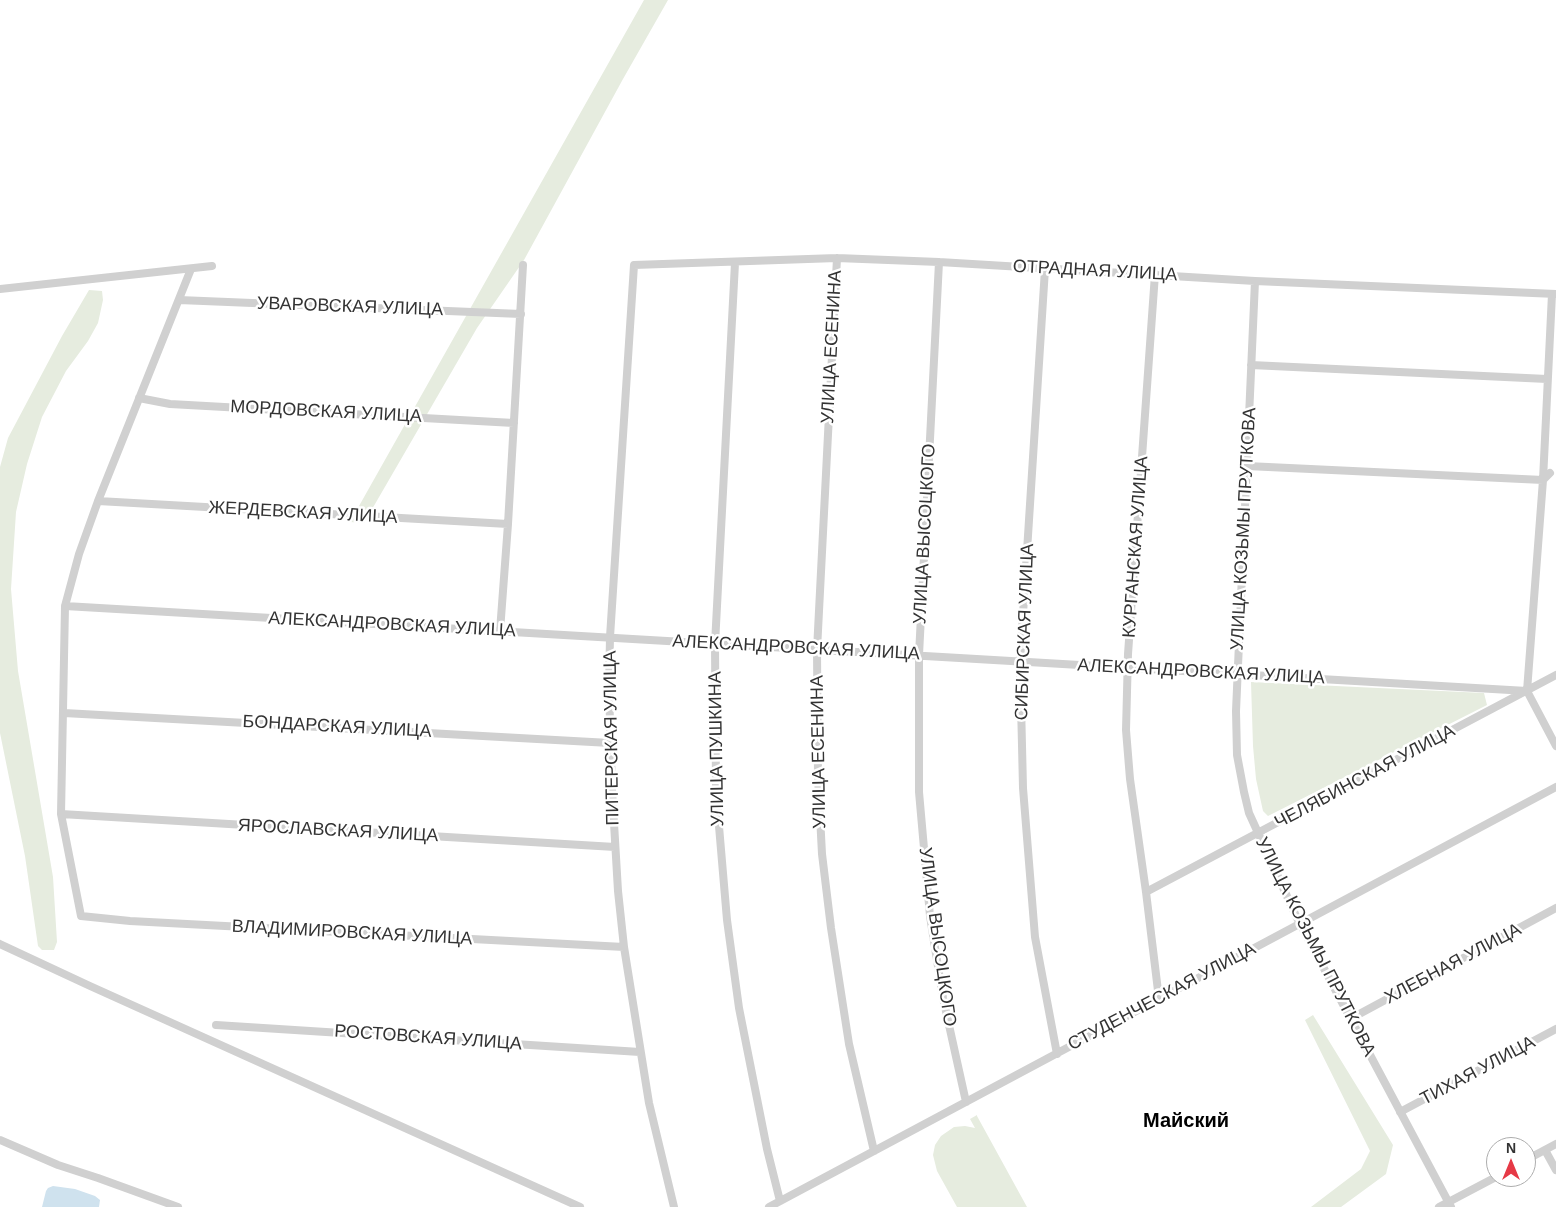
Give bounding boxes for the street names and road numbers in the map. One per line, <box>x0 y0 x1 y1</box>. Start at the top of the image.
street label: ОТРАДНАЯ УЛИЦА <box>1012 256 1178 286</box>
street label: УЛИЦА ЕСЕНИНА <box>817 270 847 424</box>
street label: УВАРОВСКАЯ УЛИЦА <box>257 293 443 321</box>
street label: МОРДОВСКАЯ УЛИЦА <box>230 396 422 428</box>
street label: УЛИЦА КОЗЬМЫ ПРУТКОВА <box>1227 407 1261 651</box>
street label: УЛИЦА ВЫСОЦКОГО <box>909 443 941 625</box>
street label: КУРГАНСКАЯ УЛИЦА <box>1119 455 1153 639</box>
street label: ЖЕРДЕВСКАЯ УЛИЦА <box>208 497 398 529</box>
street label: СИБИРСКАЯ УЛИЦА <box>1011 543 1039 721</box>
street label: АЛЕКСАНДРОВСКАЯ УЛИЦА <box>268 608 516 642</box>
street label: АЛЕКСАНДРОВСКАЯ УЛИЦА <box>672 631 920 665</box>
street label: ПИТЕРСКАЯ УЛИЦА <box>600 650 624 826</box>
street label: АЛЕКСАНДРОВСКАЯ УЛИЦА <box>1077 655 1325 689</box>
street label: УЛИЦА ПУШКИНА <box>705 671 729 827</box>
street label: УЛИЦА ЕСЕНИНА <box>807 675 831 829</box>
street label: БОНДАРСКАЯ УЛИЦА <box>242 711 432 743</box>
street label: ЧЕЛЯБИНСКАЯ УЛИЦА <box>1271 720 1459 834</box>
street label: ЯРОСЛАВСКАЯ УЛИЦА <box>237 815 439 847</box>
street label: УЛИЦА КОЗЬМЫ ПРУТКОВА <box>1250 834 1380 1060</box>
street label: УЛИЦА ВЫСОЦКОГО <box>914 846 960 1028</box>
street label: ВЛАДИМИРОВСКАЯ УЛИЦА <box>231 916 473 950</box>
street label: ХЛЕБНАЯ УЛИЦА <box>1381 919 1525 1009</box>
street label: СТУДЕНЧЕСКАЯ УЛИЦА <box>1064 938 1260 1056</box>
street label: РОСТОВСКАЯ УЛИЦА <box>333 1021 523 1055</box>
street label: ТИХАЯ УЛИЦА <box>1417 1032 1539 1110</box>

